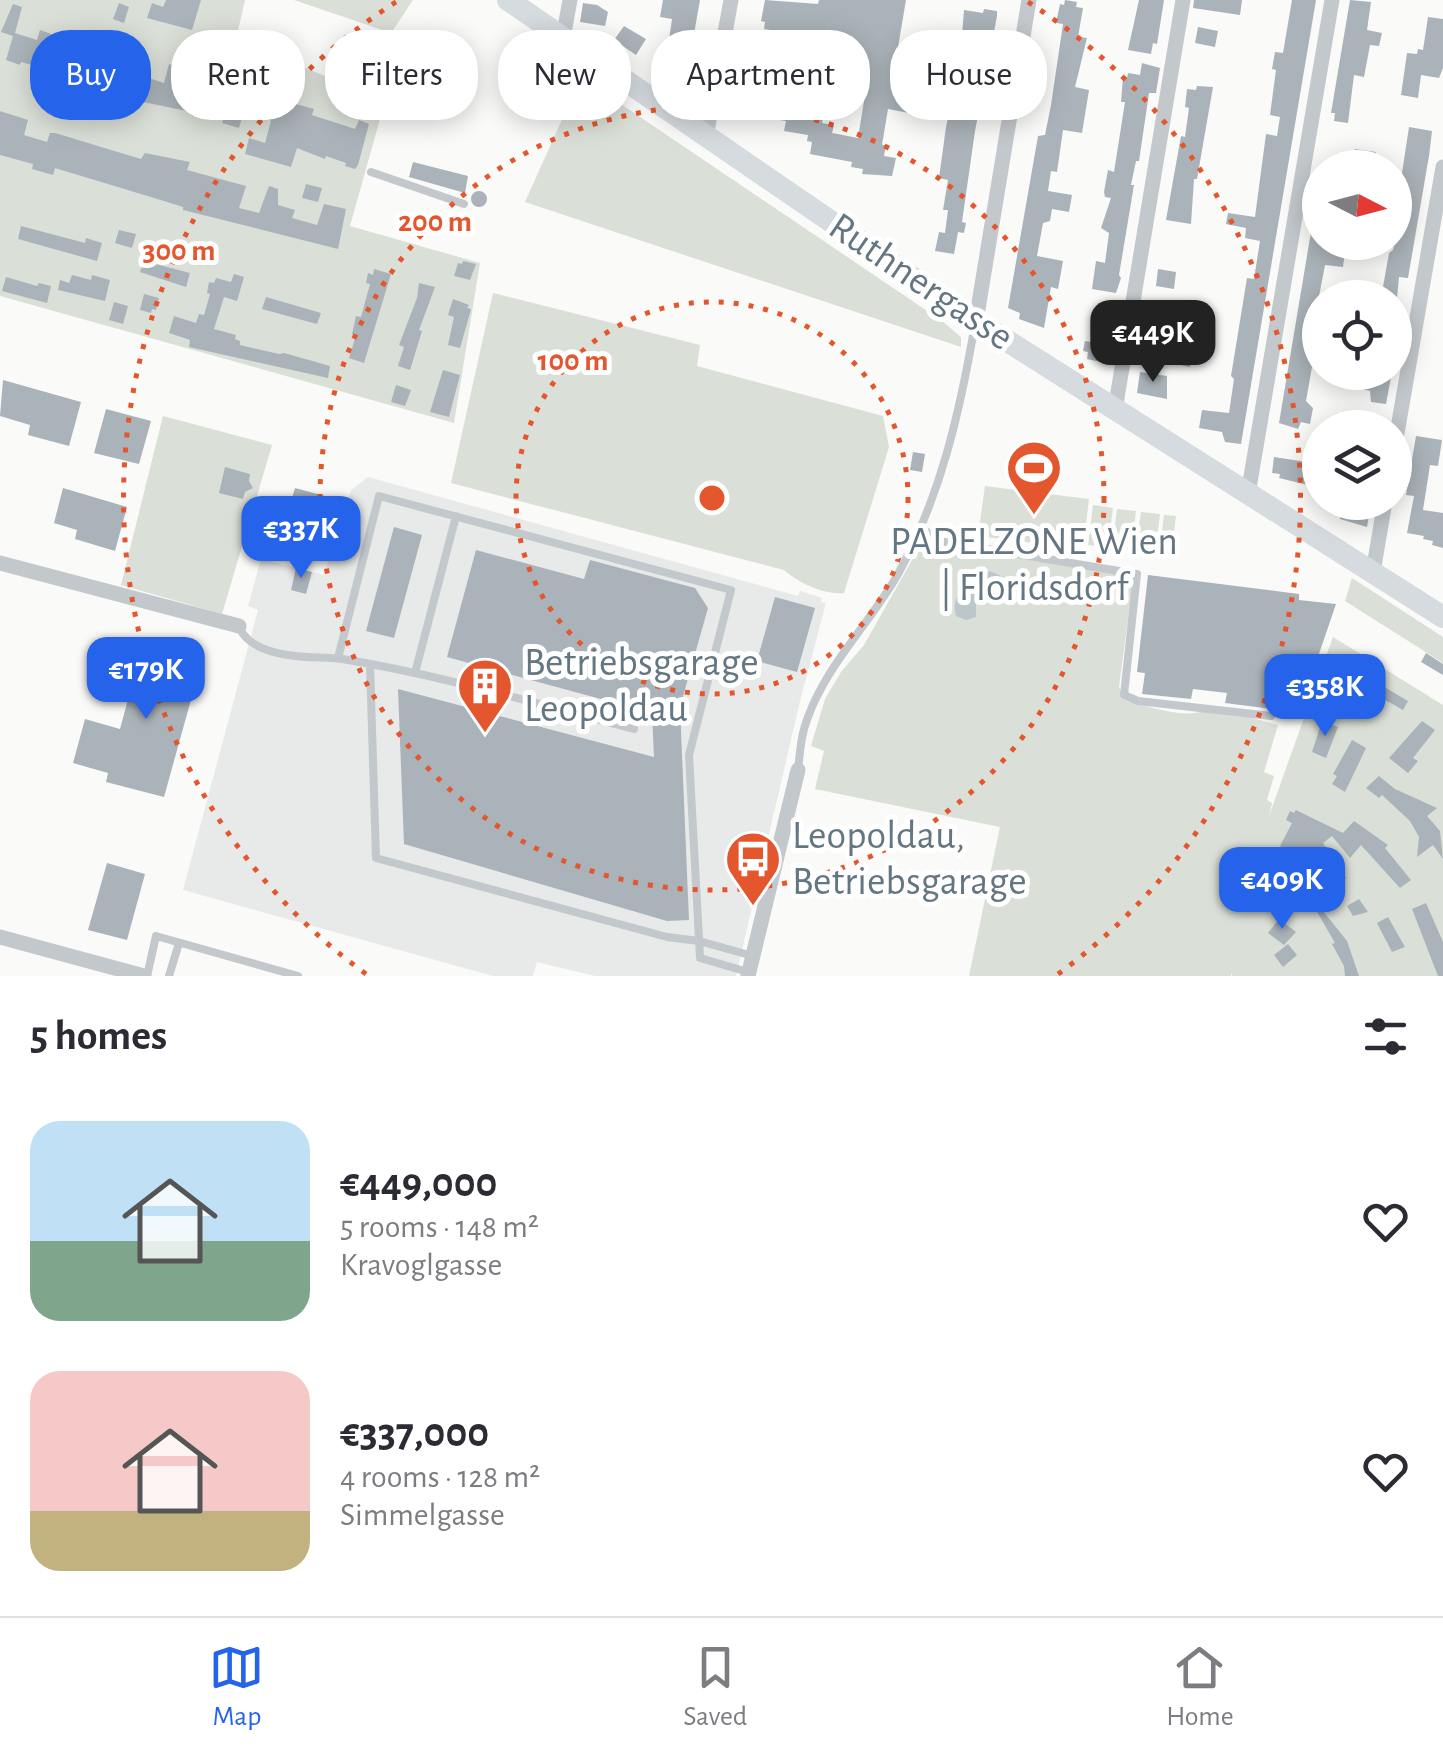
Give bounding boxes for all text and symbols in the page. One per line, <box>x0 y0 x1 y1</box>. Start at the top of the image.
chip: Buy <box>30 30 151 120</box>
chip: Rent <box>171 30 305 120</box>
chip: Filters <box>325 30 478 120</box>
chip: New <box>498 30 631 120</box>
chip: Apartment <box>651 30 870 120</box>
chip: House <box>890 30 1047 120</box>
north arrow <box>1302 150 1412 260</box>
map controls <box>1302 150 1412 520</box>
street label: Ruthnergasse <box>822 206 1020 358</box>
text: 200 m <box>398 207 472 237</box>
text: 300 m <box>143 236 215 266</box>
button: locate <box>1302 280 1412 390</box>
pin: €449K <box>1083 300 1223 385</box>
text: €449K <box>1112 316 1194 348</box>
text: 100 m <box>538 346 608 376</box>
button: layers <box>1302 410 1412 520</box>
sports icon: PADELZONE Wien | Floridsdorf <box>1004 438 1064 517</box>
centre of rings <box>694 480 730 516</box>
pin: €337K <box>231 496 371 581</box>
text: €337K <box>263 512 339 544</box>
place label: PADELZONE Wien | Floridsdorf <box>890 522 1178 611</box>
pin: €179K <box>76 637 216 722</box>
place label: Betriebsgarage Leopoldau <box>524 643 759 729</box>
text: €179K <box>109 653 183 685</box>
pin: €358K <box>1255 654 1395 739</box>
building icon: Betriebsgarage Leopoldau <box>455 656 515 735</box>
text: €358K <box>1286 670 1364 702</box>
place label: Leopoldau, Betriebsgarage <box>792 816 1027 902</box>
bus stop icon: Leopoldau, Betriebsgarage <box>723 829 783 908</box>
pin: €409K <box>1212 847 1352 932</box>
text: €409K <box>1241 863 1323 895</box>
icon: filters <box>1358 1009 1413 1064</box>
text: 5 homes <box>30 1015 167 1057</box>
icon: home <box>110 1161 230 1281</box>
text: €449,000 <box>340 1162 497 1204</box>
icon: heart <box>1358 1194 1413 1249</box>
text: 5 rooms · 148 m² <box>340 1211 539 1243</box>
text: Kravoglgasse <box>340 1249 502 1281</box>
icon: home <box>110 1411 230 1531</box>
text: €337,000 <box>340 1412 489 1454</box>
icon: heart <box>1358 1444 1413 1499</box>
text: 4 rooms · 128 m² <box>340 1461 540 1493</box>
text: Simmelgasse <box>340 1499 505 1531</box>
tab: Map <box>209 1640 264 1734</box>
tab: Saved <box>683 1640 747 1734</box>
tab: Home <box>1166 1640 1234 1734</box>

